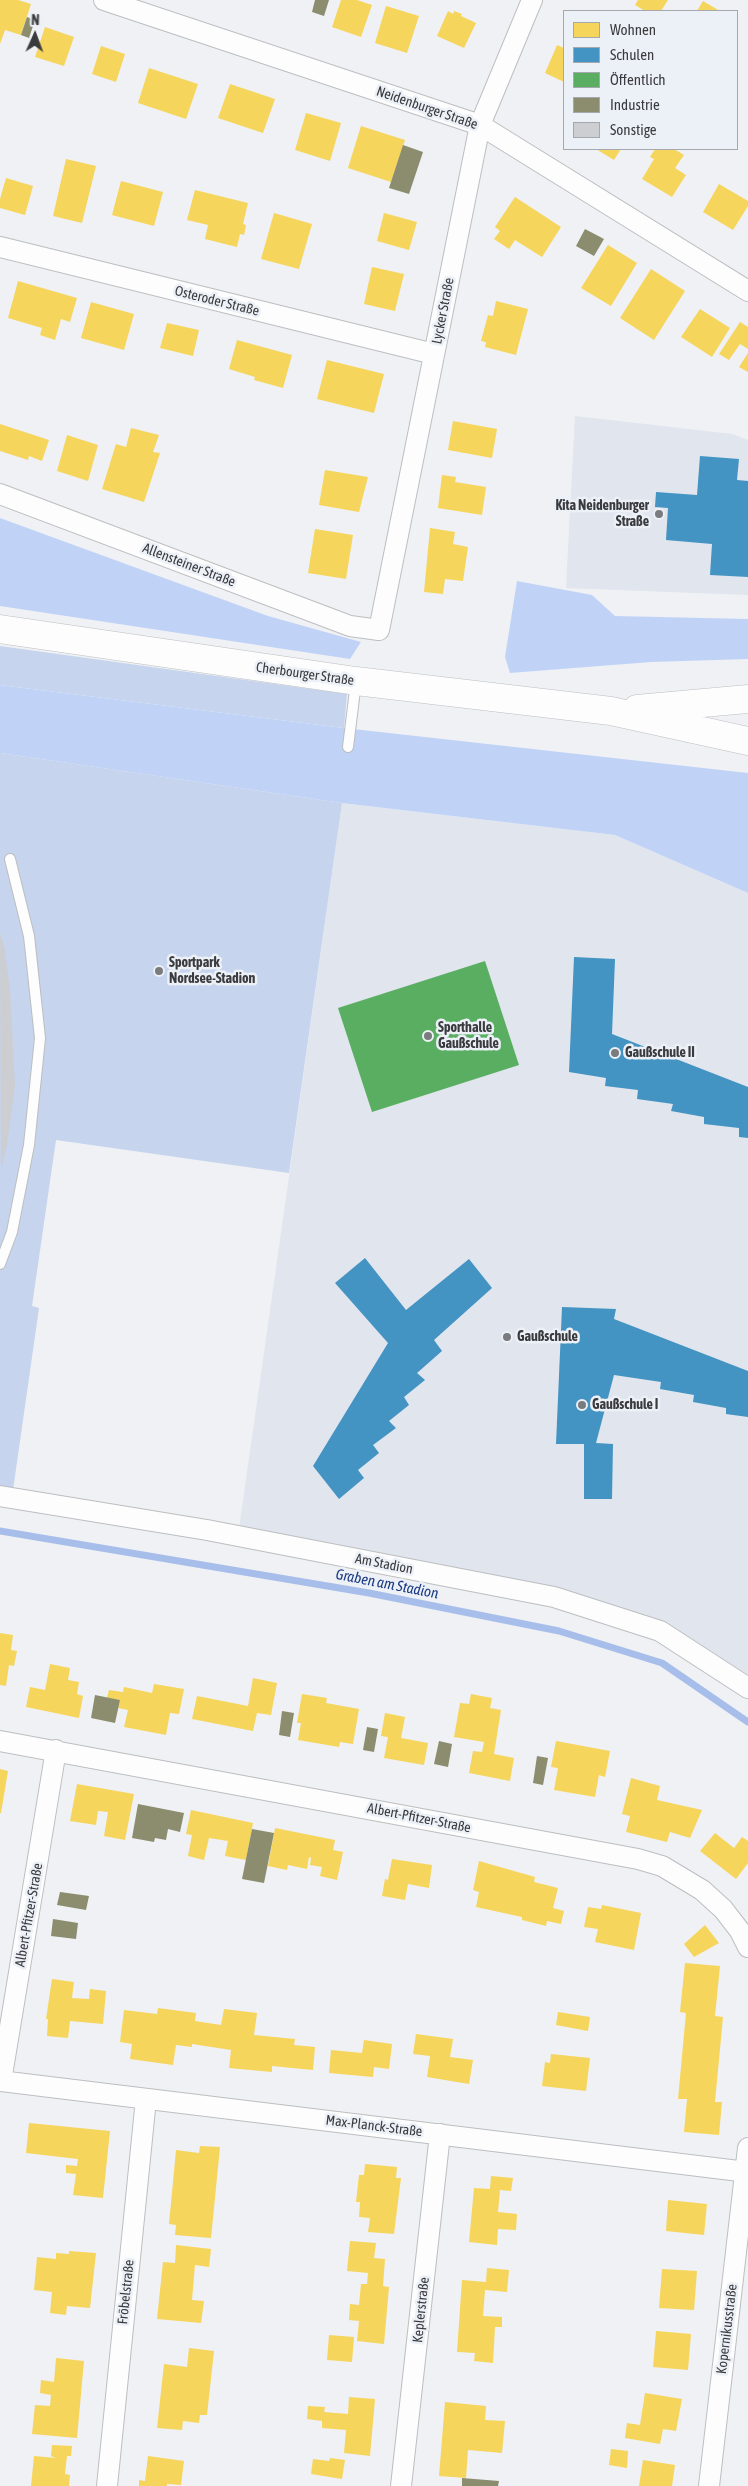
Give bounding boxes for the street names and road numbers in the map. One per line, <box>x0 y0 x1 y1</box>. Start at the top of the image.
street label: Neidenburger Straße <box>374 83 480 133</box>
street label: Lycker Straße <box>428 276 458 346</box>
street label: Osteroder Straße <box>173 282 261 320</box>
street label: Allensteiner Straße <box>140 540 238 590</box>
street label: Cherbourger Straße <box>255 659 355 689</box>
street label: Am Stadion <box>354 1550 414 1578</box>
street label: Albert-Pfitzer-Straße <box>366 1800 472 1836</box>
street label: Albert-Pfitzer-Straße <box>12 1862 46 1968</box>
street label: Max-Planck-Straße <box>325 2112 423 2140</box>
street label: Fröbelstraße <box>114 2259 138 2325</box>
street label: Keplerstraße <box>409 2276 433 2344</box>
street label: Kopernikusstraße <box>713 2283 741 2375</box>

